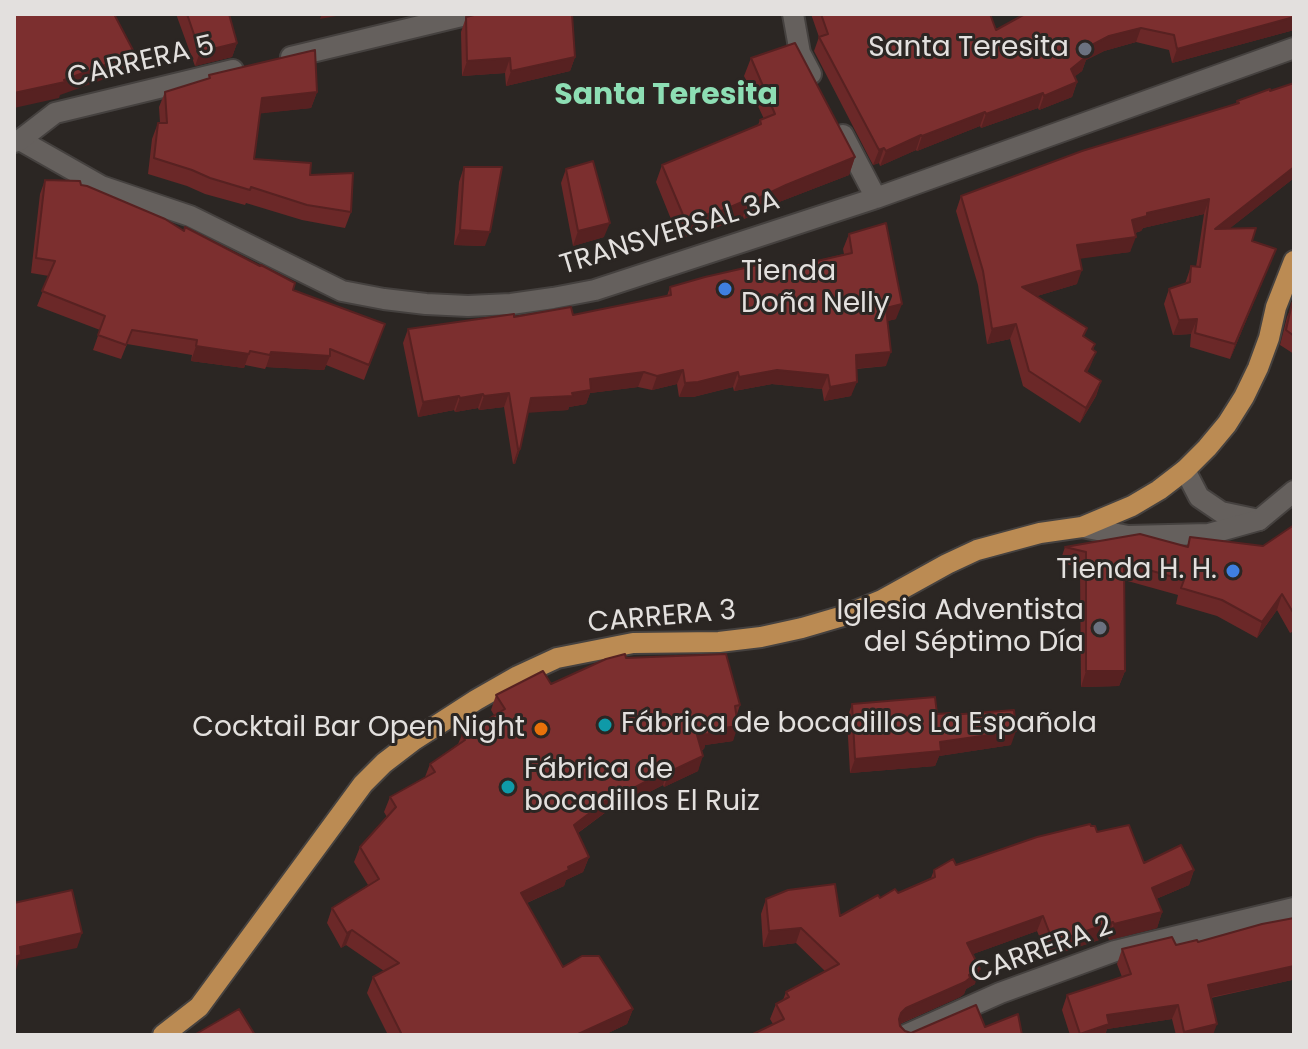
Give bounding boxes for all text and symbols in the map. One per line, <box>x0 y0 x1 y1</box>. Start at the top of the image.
street label: CARRERA 5 <box>64 30 218 96</box>
place label: Santa Teresita <box>868 32 1069 66</box>
marker: Santa Teresita <box>1076 40 1094 58</box>
district label: Santa Teresita <box>554 78 778 114</box>
street label: TRANSVERSAL 3A <box>556 185 784 283</box>
place label: Tienda Doña Nelly <box>741 256 890 322</box>
marker: Tienda Doña Nelly <box>716 280 734 298</box>
place label: Tienda H. H. <box>1056 554 1217 588</box>
marker: Tienda H. H. <box>1224 562 1242 580</box>
street label: CARRERA 3 <box>586 595 738 641</box>
place label: Iglesia Adventista del Séptimo Día <box>836 595 1084 661</box>
marker: Iglesia Adventista del Séptimo Día <box>1091 619 1109 637</box>
place label: Fábrica de bocadillos La Española <box>621 708 1097 742</box>
place label: Cocktail Bar Open Night <box>192 712 525 746</box>
marker: Fábrica de bocadillos La Española <box>596 716 614 734</box>
marker: Cocktail Bar Open Night <box>532 720 550 738</box>
place label: Fábrica de bocadillos El Ruiz <box>524 754 760 820</box>
marker: Fábrica de bocadillos El Ruiz <box>499 778 517 796</box>
street label: CARRERA 2 <box>967 910 1117 992</box>

